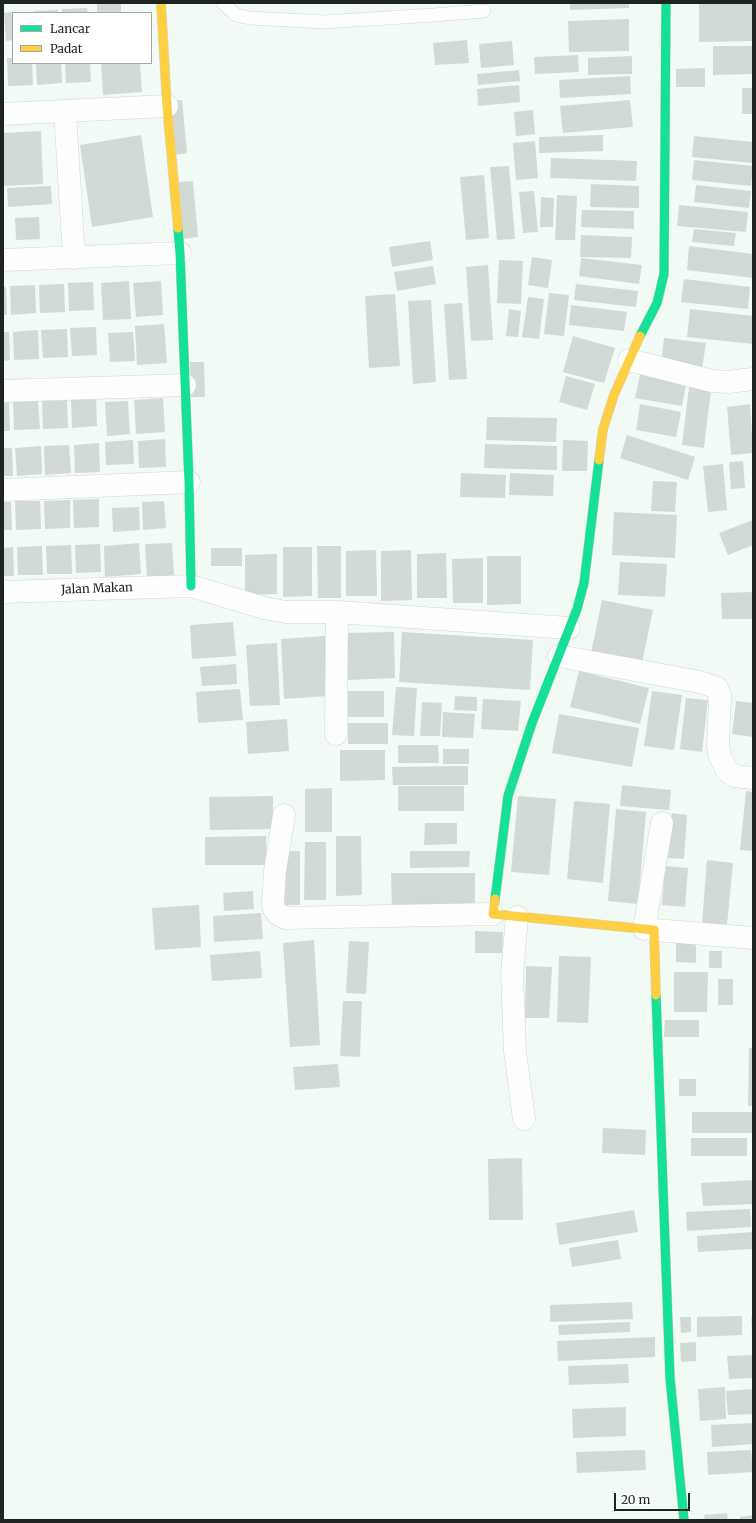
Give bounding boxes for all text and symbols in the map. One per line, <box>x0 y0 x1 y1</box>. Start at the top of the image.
legend <box>12 12 152 64</box>
text: Lancar <box>50 21 90 36</box>
text: Padat <box>50 41 82 56</box>
street label: Jalan Makan <box>61 581 133 597</box>
scale bar <box>616 1485 692 1511</box>
text: 20 m <box>621 1492 650 1507</box>

